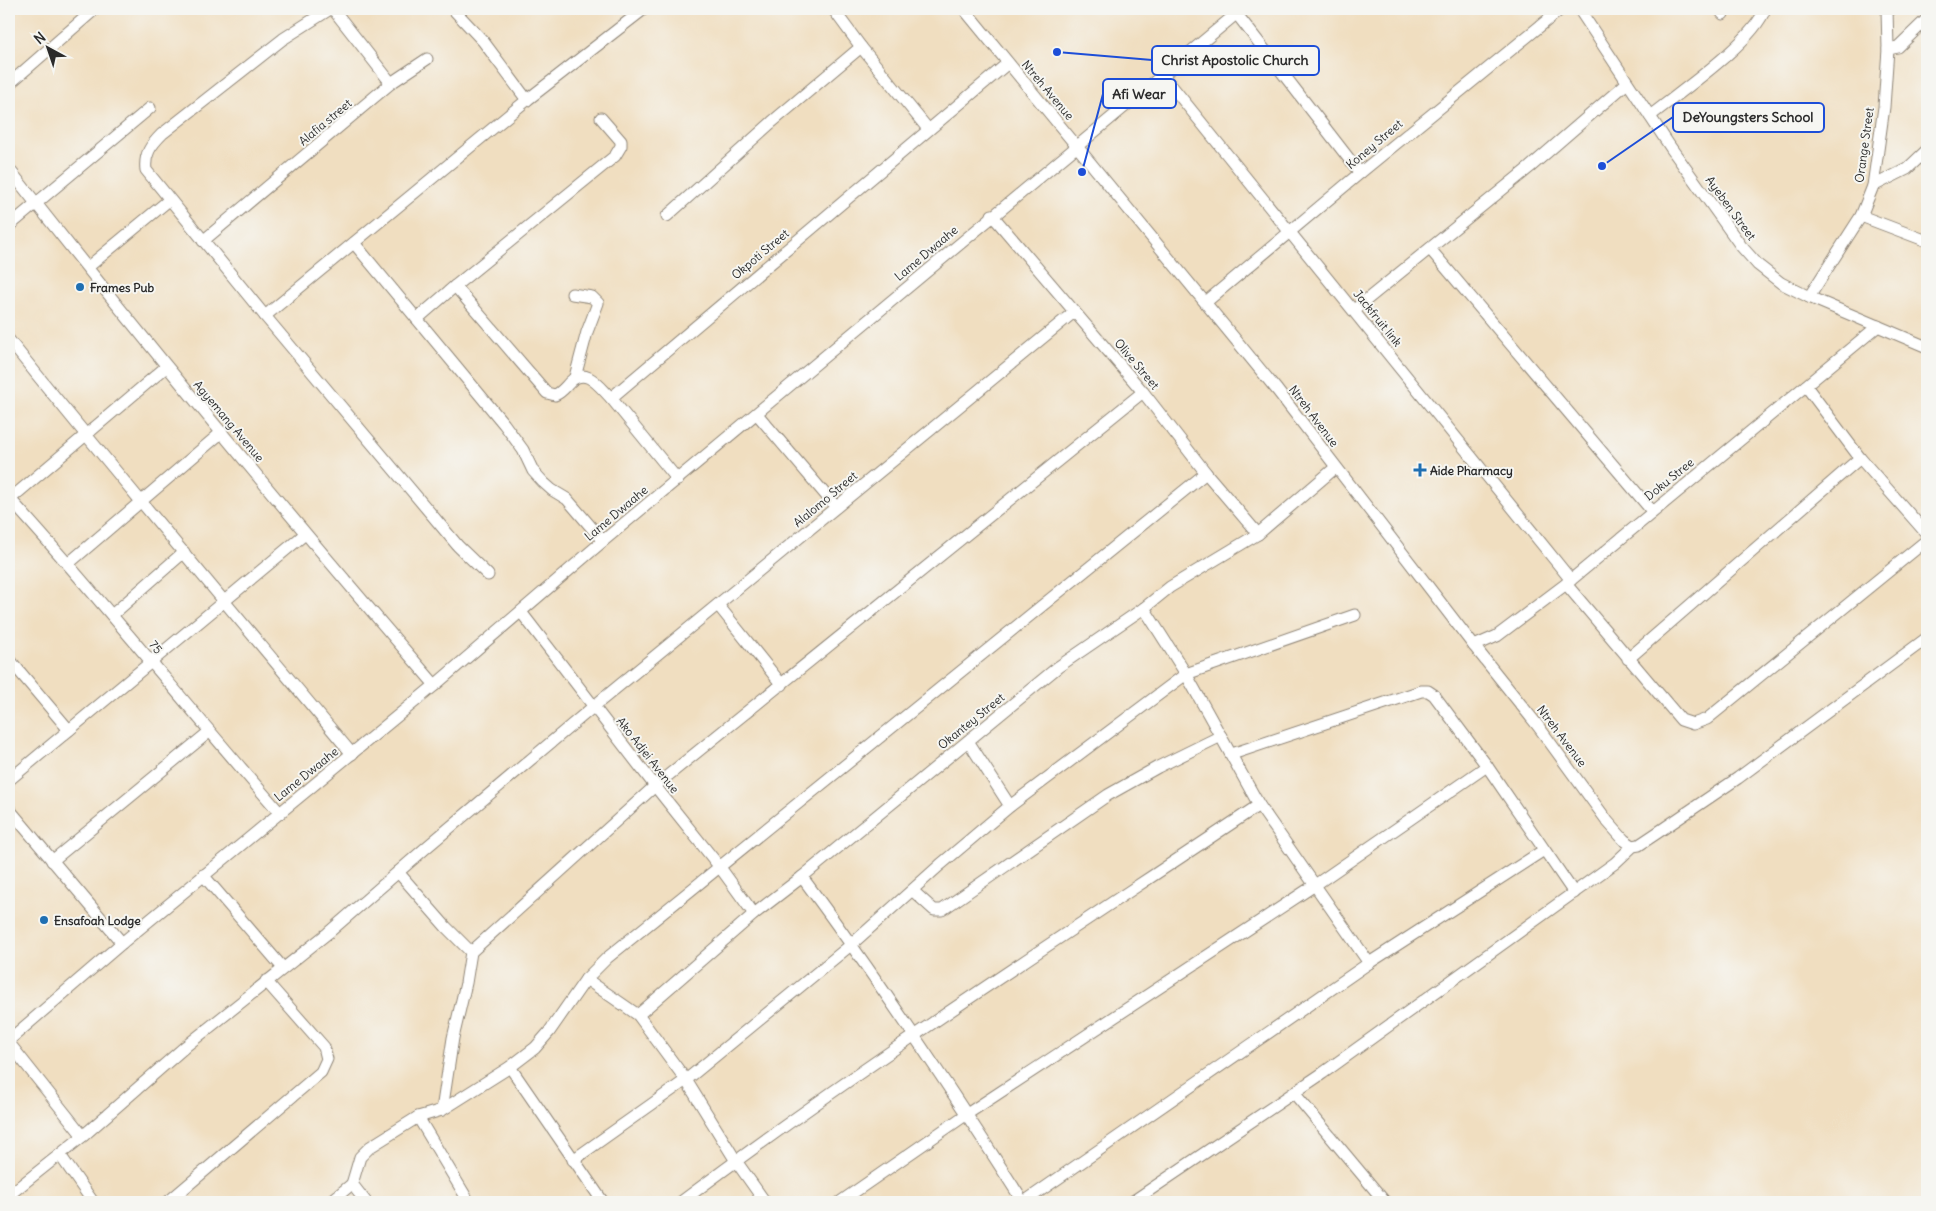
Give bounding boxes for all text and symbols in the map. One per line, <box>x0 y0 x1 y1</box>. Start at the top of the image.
north arrow <box>22 22 72 72</box>
text: N <box>30 28 49 48</box>
callout: Christ Apostolic Church <box>1152 46 1319 75</box>
text: Christ Apostolic Church <box>1161 51 1309 69</box>
street label: Ntreh Avenue <box>1019 57 1077 123</box>
callout: Afi Wear <box>1103 79 1176 108</box>
text: Afi Wear <box>1112 85 1166 103</box>
street label: Alafia street <box>295 95 355 149</box>
callout: DeYoungsters School <box>1673 103 1824 132</box>
street label: Orange Street <box>1851 106 1877 184</box>
text: DeYoungsters School <box>1683 108 1813 126</box>
street label: Koney Street <box>1343 116 1405 172</box>
street label: Ayeben Street <box>1703 173 1759 243</box>
street label: Lame Dwaahe <box>891 222 961 284</box>
street label: Okpoti Street <box>728 226 792 282</box>
place label: Frames Pub <box>90 280 154 295</box>
marker: Frames Pub <box>74 281 86 293</box>
street label: Jackfruit link <box>1350 286 1406 350</box>
street label: Olive Street <box>1111 335 1163 393</box>
street label: Agyemang Avenue <box>191 377 267 465</box>
street label: Ntreh Avenue <box>1286 382 1342 450</box>
street label: Doku Stree <box>1641 455 1697 503</box>
place label: Aide Pharmacy <box>1430 463 1513 479</box>
marker: Aide Pharmacy <box>1414 464 1426 476</box>
street label: Alalomo Street <box>790 468 860 530</box>
street label: Lame Dwaahe <box>581 482 651 544</box>
street label: 75 <box>146 637 166 657</box>
street label: Okantey Street <box>935 690 1007 752</box>
street label: Ntreh Avenue <box>1534 702 1590 770</box>
street label: Ako Adjei Avenue <box>613 714 683 796</box>
street label: Lame Dwaahe <box>271 744 341 804</box>
place label: Ensafoah Lodge <box>54 913 141 929</box>
marker: Ensafoah Lodge <box>38 914 50 926</box>

